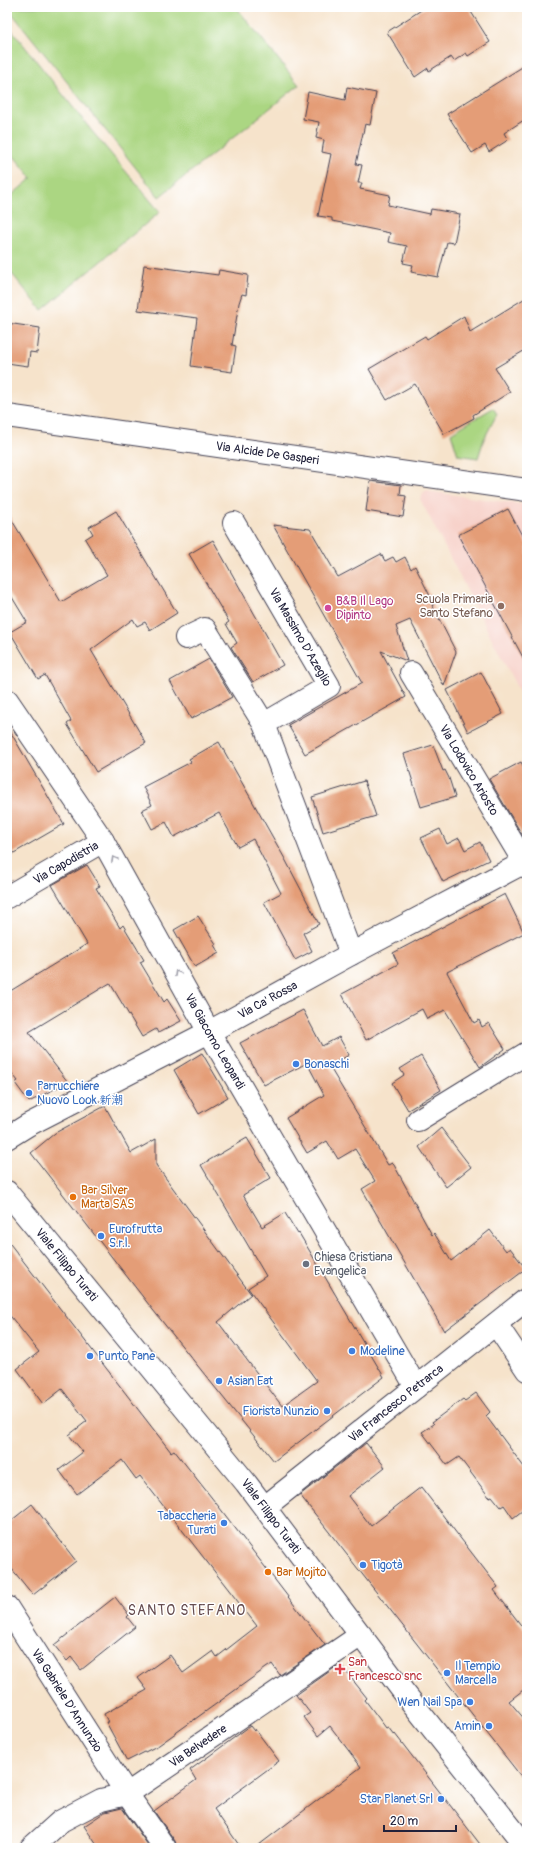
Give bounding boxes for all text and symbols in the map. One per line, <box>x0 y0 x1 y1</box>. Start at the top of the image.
street label: Via Alcide De Gasperi <box>215 438 320 468</box>
street label: Via Massimo D'Azeglio <box>266 585 335 689</box>
place label: Scuola Primaria Santo Stefano <box>416 592 494 621</box>
place label: B&B Il Lago Dipinto <box>336 594 394 623</box>
marker: Scuola Primaria Santo Stefano <box>496 601 506 611</box>
marker: B&B Il Lago Dipinto <box>323 603 333 613</box>
street label: Via Lodovico Ariosto <box>436 722 502 818</box>
street label: Via Capodistria <box>30 838 101 888</box>
one-way arrow <box>111 856 118 864</box>
one-way arrow <box>174 970 181 977</box>
street label: Via Ca' Rossa <box>235 977 300 1022</box>
street label: Via Giacomo Leopardi <box>182 991 248 1092</box>
place label: Bonaschi <box>304 1057 349 1072</box>
marker: Bonaschi <box>291 1059 301 1069</box>
place label: Parrucchiere Nuovo Look 新潮 <box>37 1079 123 1108</box>
marker: Parrucchiere Nuovo Look 新潮 <box>24 1088 34 1098</box>
place label: Bar Silver Marta SAS <box>81 1183 134 1212</box>
marker: Bar Silver Marta SAS <box>68 1192 78 1202</box>
place label: Eurofrutta S.r.l. <box>109 1222 163 1251</box>
street label: Viale Filippo Turati <box>32 1225 101 1304</box>
marker: Eurofrutta S.r.l. <box>96 1231 106 1241</box>
place label: Chiesa Cristiana Evangelica <box>314 1250 393 1279</box>
marker: Chiesa Cristiana Evangelica <box>301 1259 311 1269</box>
place label: Modeline <box>360 1344 405 1359</box>
marker: Modeline <box>347 1346 357 1356</box>
place label: Punto Pane <box>98 1349 155 1364</box>
marker: Punto Pane <box>85 1351 95 1361</box>
street label: Via Francesco Petrarca <box>345 1361 447 1445</box>
place label: Asian Eat <box>227 1374 273 1389</box>
marker: Asian Eat <box>214 1376 224 1386</box>
place label: Fiorista Nunzio <box>243 1404 320 1419</box>
marker: Fiorista Nunzio <box>322 1406 332 1416</box>
street label: Viale Filippo Turati <box>238 1476 304 1557</box>
place label: Tabaccheria Turati <box>157 1509 216 1538</box>
marker: Tabaccheria Turati <box>219 1518 229 1528</box>
place label: Tigotà <box>371 1558 403 1573</box>
marker: Tigotà <box>358 1560 368 1570</box>
place label: Bar Mojito <box>276 1565 327 1580</box>
marker: Bar Mojito <box>263 1567 273 1577</box>
district label: SANTO STEFANO <box>128 1602 246 1619</box>
street label: Via Gabriele D'Annunzio <box>28 1646 106 1755</box>
place label: San Francesco snc <box>348 1655 422 1684</box>
place label: Il Tempio Marcella <box>455 1659 501 1688</box>
marker: San Francesco snc <box>335 1664 345 1674</box>
marker: Il Tempio Marcella <box>442 1668 452 1678</box>
place label: Wen Nail Spa <box>397 1695 462 1710</box>
marker: Wen Nail Spa <box>465 1697 475 1707</box>
place label: Amin <box>454 1719 481 1734</box>
street label: Via Belvedere <box>166 1721 230 1771</box>
marker: Amin <box>484 1721 494 1731</box>
place label: Star Planet Srl <box>360 1792 433 1807</box>
marker: Star Planet Srl <box>436 1794 446 1804</box>
scale bar <box>384 1807 456 1833</box>
text: 20 m <box>390 1814 419 1829</box>

